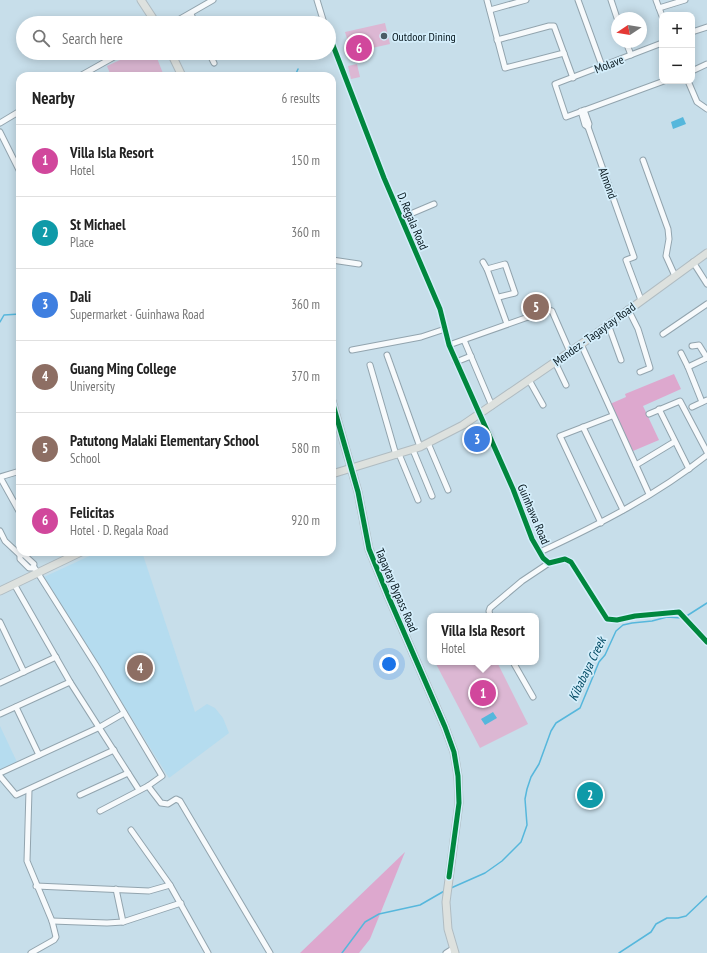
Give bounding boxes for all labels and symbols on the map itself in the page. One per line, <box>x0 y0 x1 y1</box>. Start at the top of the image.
north arrow <box>611 12 647 48</box>
place label: Outdoor Dining <box>392 29 456 44</box>
marker: Outdoor Dining <box>379 31 389 41</box>
pin: 6 <box>346 33 372 63</box>
street label: Molave <box>592 52 626 76</box>
street label: Almond <box>595 165 621 201</box>
street label: D. Regala Road <box>394 190 432 252</box>
pin: 5 <box>523 292 549 322</box>
street label: Mendez - Tagaytay Road <box>550 299 638 369</box>
pin: 3 <box>464 424 490 454</box>
street label: Guinhawa Road <box>515 482 553 546</box>
street label: Tagaytay Bypass Road <box>373 546 421 634</box>
water label: Kibabaya Creek <box>564 633 611 704</box>
pin: 4 <box>127 653 153 683</box>
your location <box>379 654 399 674</box>
pin: 1 <box>470 678 496 708</box>
pin: 2 <box>577 780 603 810</box>

